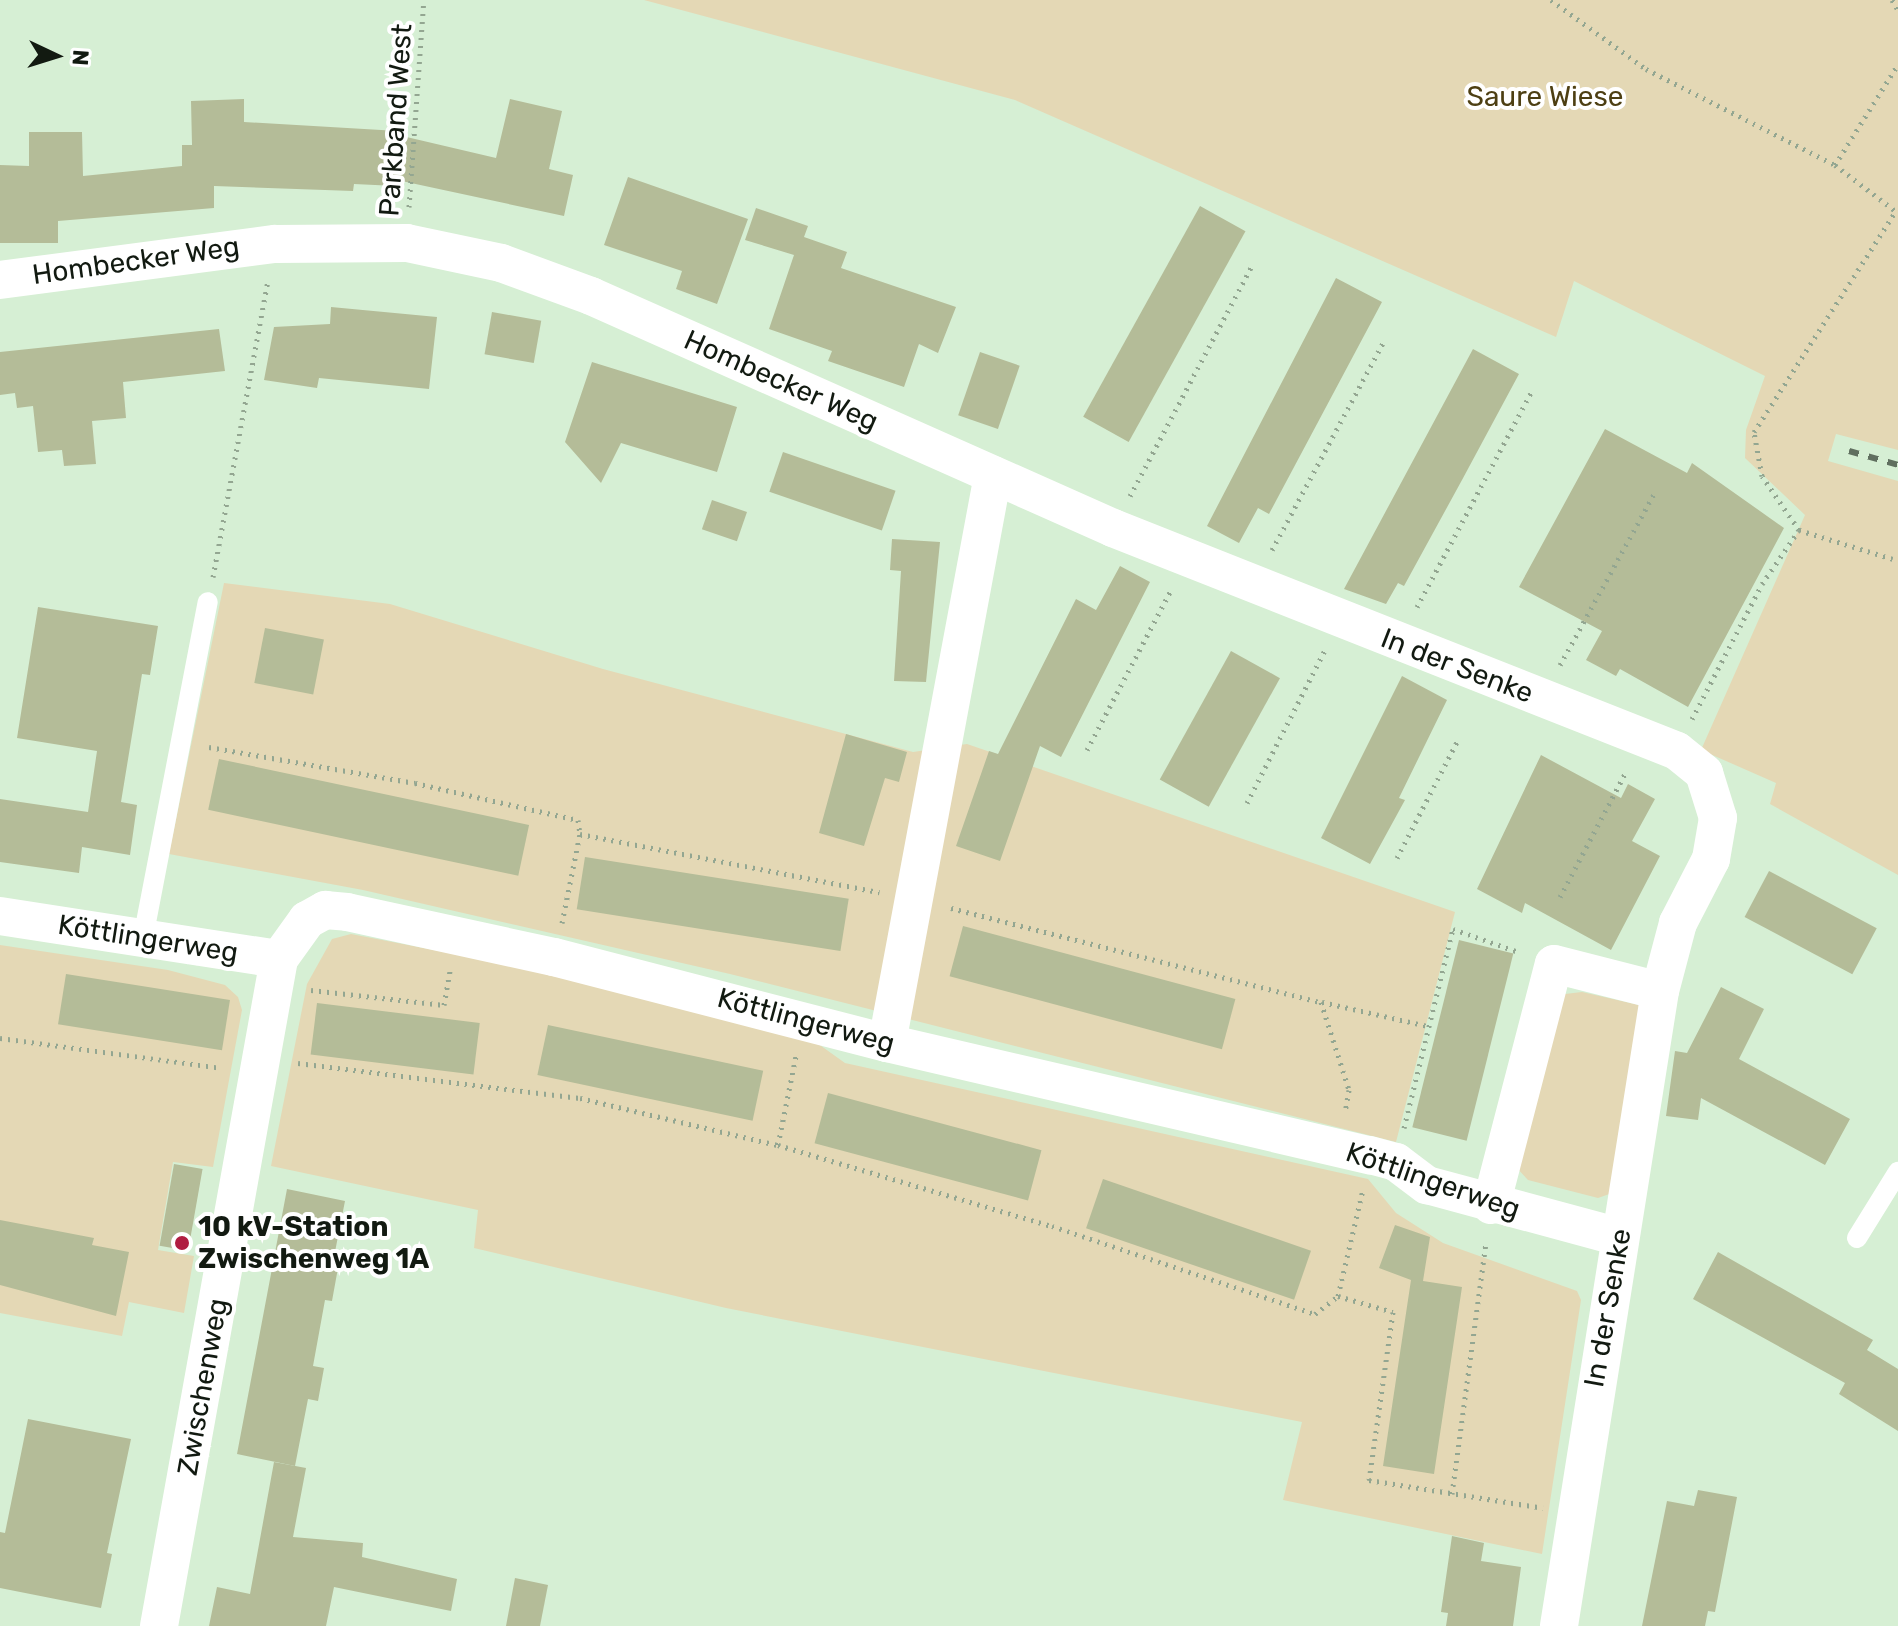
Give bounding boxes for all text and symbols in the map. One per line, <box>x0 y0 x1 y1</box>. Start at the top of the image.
north arrow <box>16 16 96 96</box>
street label: Parkband West <box>372 22 420 218</box>
text: N <box>66 49 94 67</box>
park label: Saure Wiese <box>1466 80 1624 114</box>
street label: Hombecker Weg <box>30 230 242 292</box>
street label: Hombecker Weg <box>678 323 884 439</box>
street label: In der Senke <box>1376 621 1538 711</box>
street label: Köttlingerweg <box>56 908 240 970</box>
street label: Köttlingerweg <box>714 981 898 1061</box>
street label: Köttlingerweg <box>1342 1136 1524 1226</box>
place label: 10 kV-Station Zwischenweg 1A <box>198 1210 429 1276</box>
street label: In der Senke <box>1577 1226 1639 1390</box>
marker: 10 kV-Station Zwischenweg 1A <box>173 1234 191 1252</box>
street label: Zwischenweg <box>171 1296 235 1478</box>

